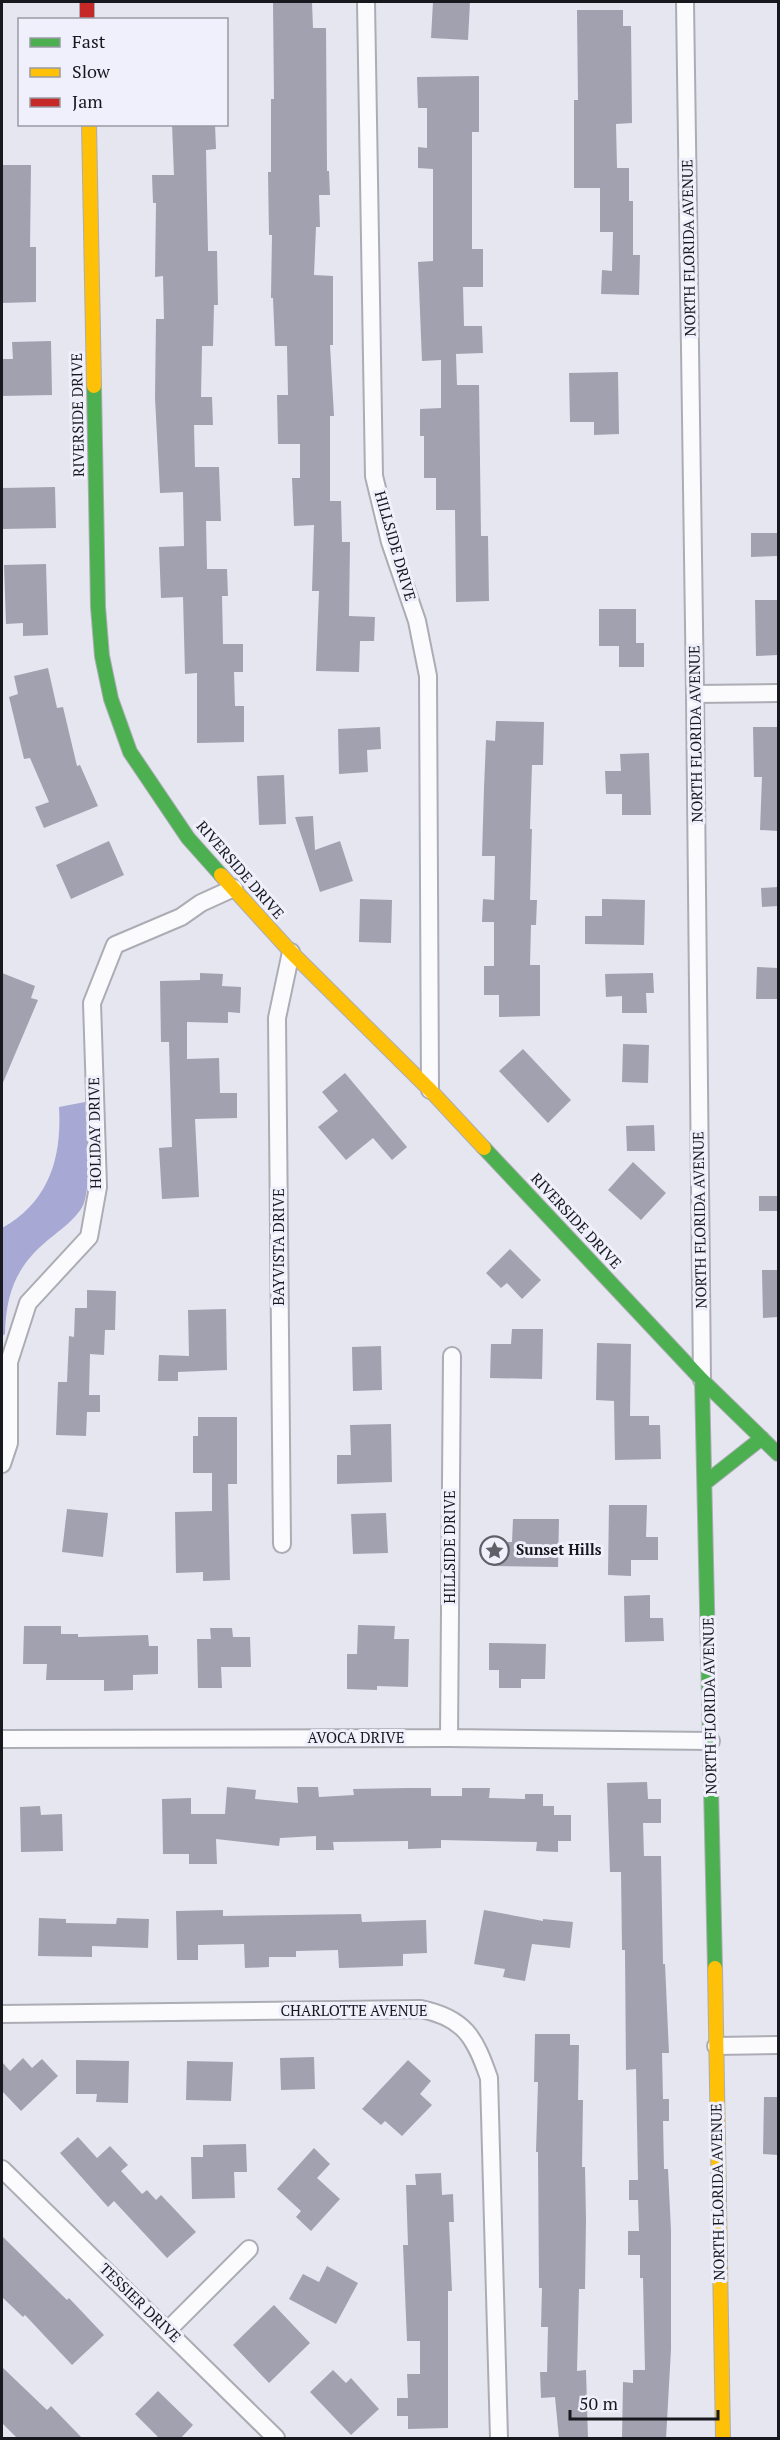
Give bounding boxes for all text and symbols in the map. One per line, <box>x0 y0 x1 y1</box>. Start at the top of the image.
legend <box>18 18 228 126</box>
text: Fast <box>72 29 106 53</box>
text: Slow <box>72 59 111 83</box>
text: Jam <box>72 89 103 113</box>
street label: NORTH FLORIDA AVENUE <box>676 159 700 337</box>
street label: RIVERSIDE DRIVE <box>66 353 88 477</box>
street label: HILLSIDE DRIVE <box>371 488 421 603</box>
street label: NORTH FLORIDA AVENUE <box>683 645 707 823</box>
street label: RIVERSIDE DRIVE <box>192 816 289 923</box>
street label: HOLIDAY DRIVE <box>83 1077 105 1189</box>
street label: NORTH FLORIDA AVENUE <box>687 1131 711 1309</box>
street label: RIVERSIDE DRIVE <box>527 1168 626 1273</box>
street label: BAYVISTA DRIVE <box>268 1188 288 1306</box>
street label: HILLSIDE DRIVE <box>439 1490 459 1604</box>
place icon: Sunset Hills <box>479 1534 511 1566</box>
place label: Sunset Hills <box>516 1539 602 1559</box>
street label: NORTH FLORIDA AVENUE <box>697 1617 721 1795</box>
street label: AVOCA DRIVE <box>308 1727 404 1747</box>
street label: CHARLOTTE AVENUE <box>280 2000 428 2020</box>
street label: NORTH FLORIDA AVENUE <box>705 2103 729 2281</box>
street label: TESSIER DRIVE <box>96 2258 186 2346</box>
scale bar <box>570 2383 718 2421</box>
text: 50 m <box>579 2391 619 2415</box>

